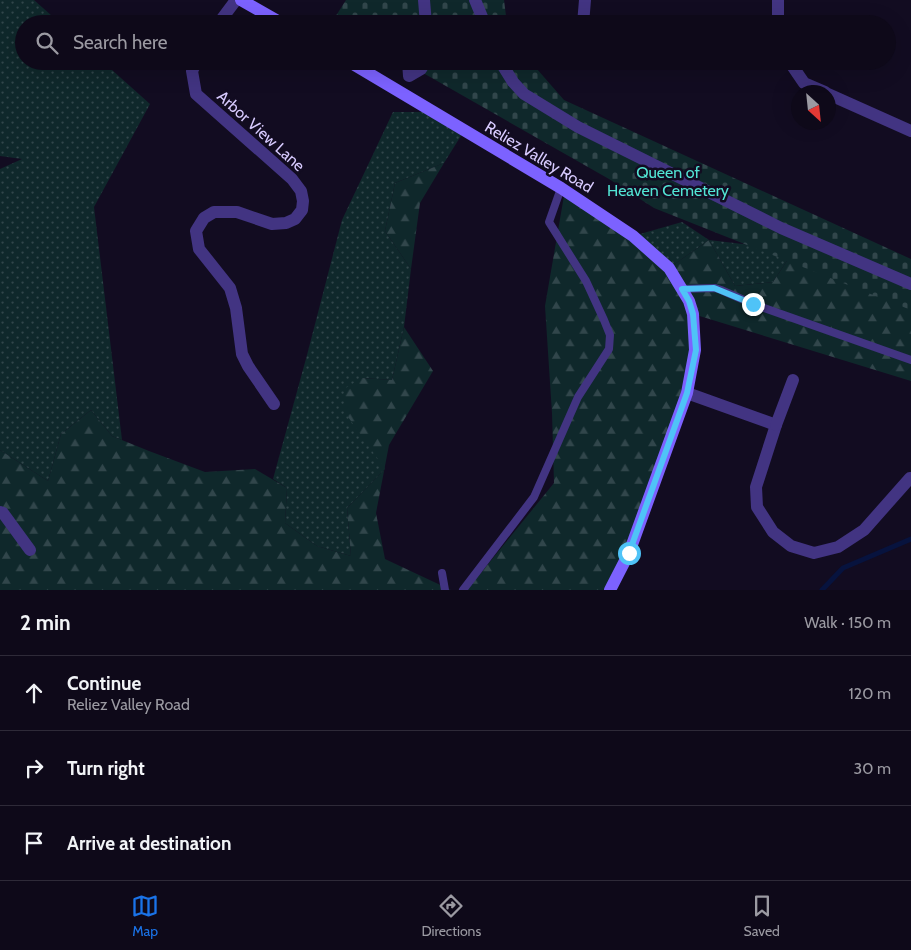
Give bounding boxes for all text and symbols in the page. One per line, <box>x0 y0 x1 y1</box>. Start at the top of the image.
search box <box>15 15 896 70</box>
icon: search <box>33 29 61 57</box>
text: Search here <box>73 31 167 54</box>
north arrow <box>791 85 836 130</box>
street label: Arbor View Lane <box>213 87 309 175</box>
street label: Reliez Valley Road <box>481 117 597 197</box>
park label: Queen of Heaven Cemetery <box>607 163 729 200</box>
route end <box>742 293 765 316</box>
route start <box>618 542 641 565</box>
text: 2 min <box>20 610 71 635</box>
text: Walk · 150 m <box>804 613 891 632</box>
text: Continue <box>67 672 141 695</box>
icon: ahead <box>20 679 48 707</box>
text: 120 m <box>849 684 891 703</box>
text: Reliez Valley Road <box>67 695 190 714</box>
icon: right <box>20 754 48 782</box>
text: Turn right <box>67 757 145 780</box>
text: 30 m <box>854 759 891 778</box>
icon: arrive <box>20 829 48 857</box>
text: Arrive at destination <box>67 832 231 855</box>
tab: Map <box>131 892 159 940</box>
tab: Directions <box>421 892 481 940</box>
tab: Saved <box>743 892 780 940</box>

